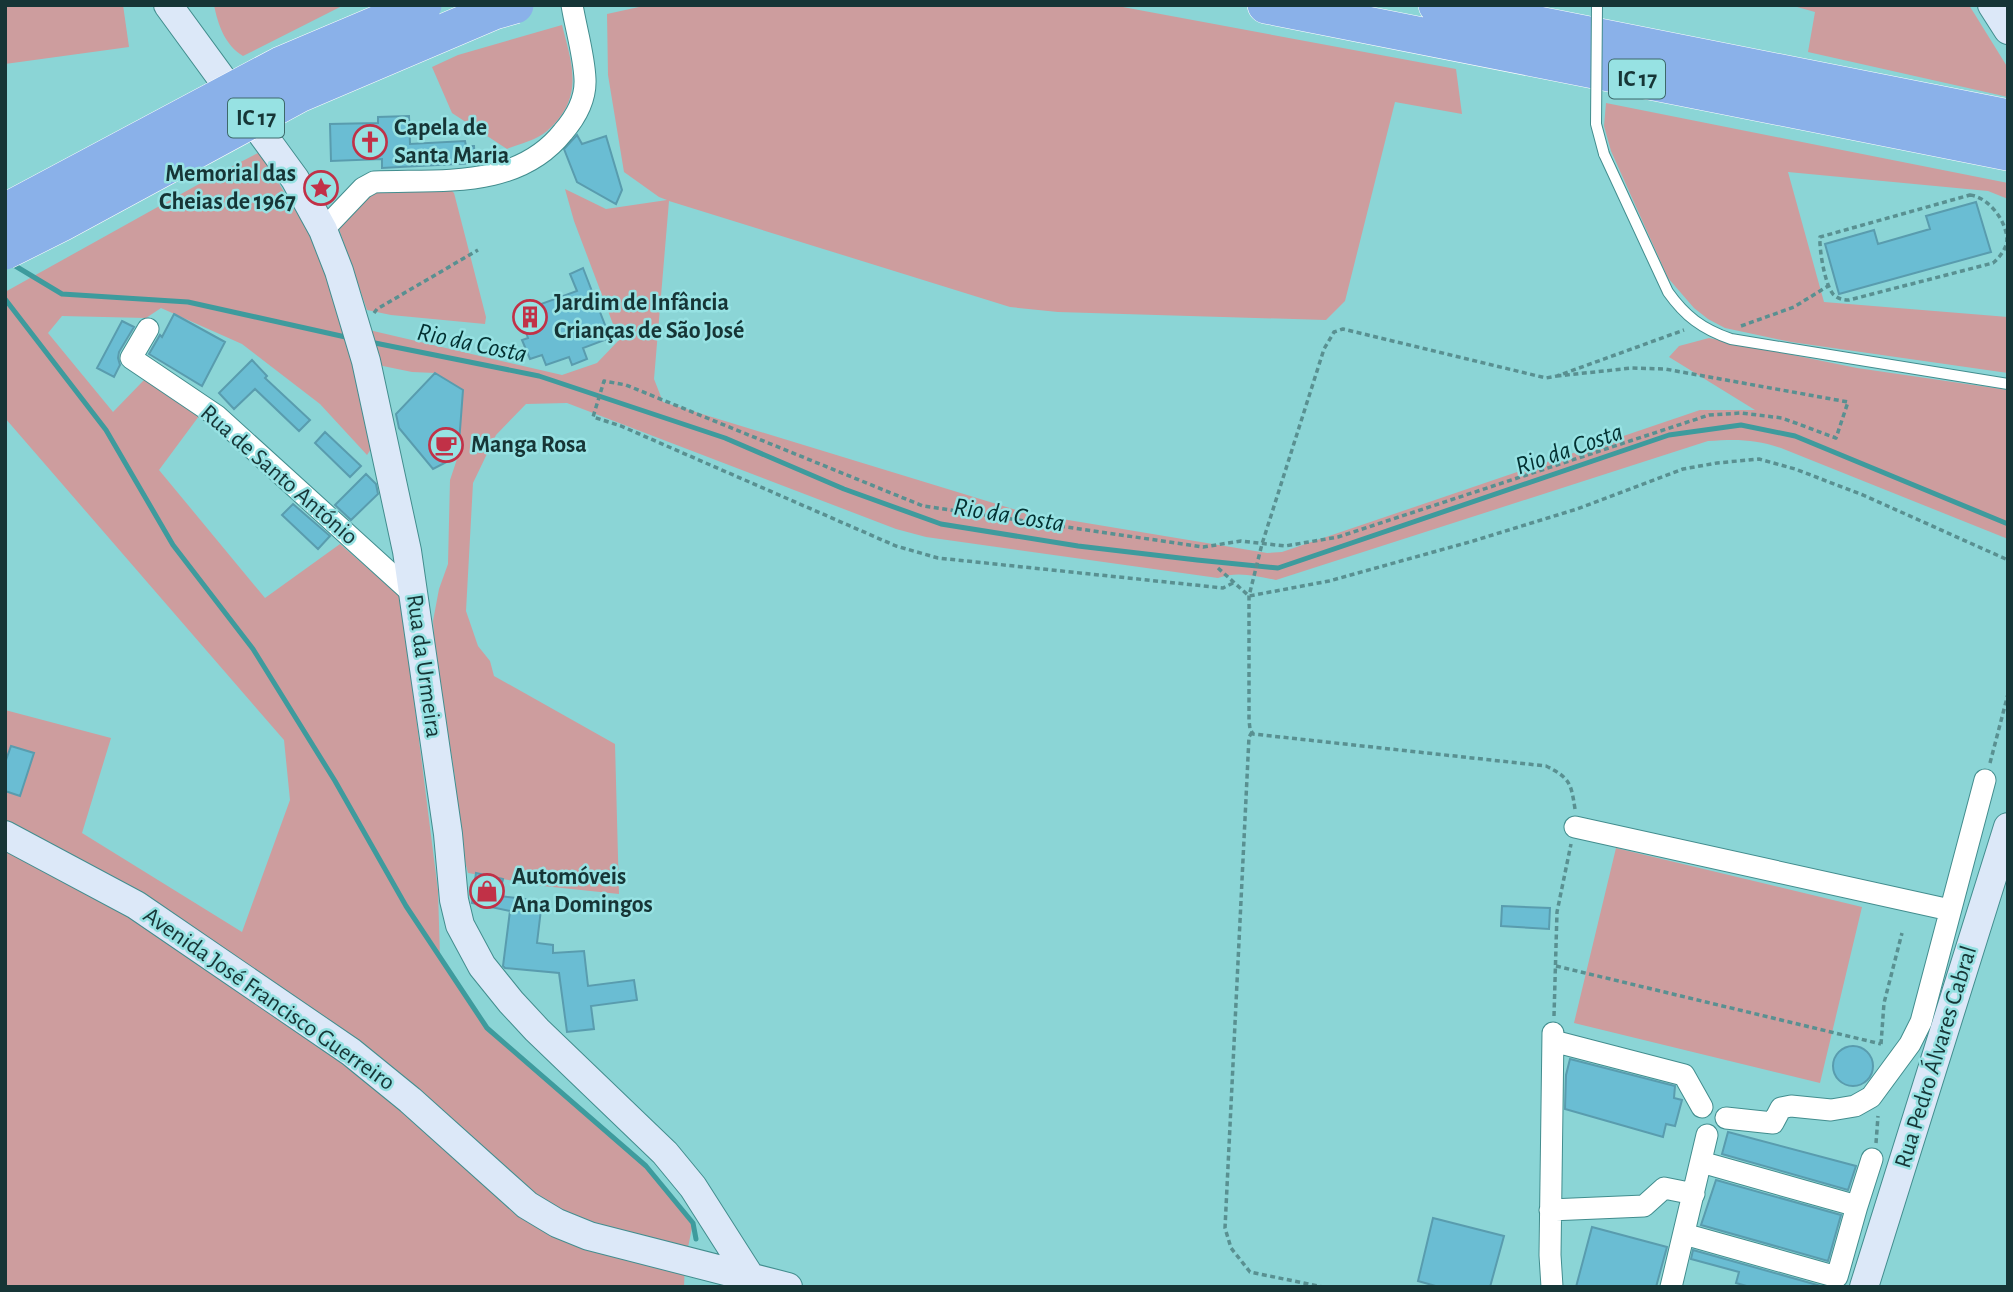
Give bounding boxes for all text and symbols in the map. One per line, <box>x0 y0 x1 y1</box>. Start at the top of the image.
road number: IC 17 <box>1609 60 1665 99</box>
road number: IC 17 <box>228 99 284 138</box>
place label: Capela de Santa Maria <box>394 116 509 168</box>
church icon: Capela de Santa Maria <box>351 123 389 161</box>
place label: Memorial das Cheias de 1967 <box>159 162 296 214</box>
place icon: Memorial das Cheias de 1967 <box>302 169 340 207</box>
place label: Jardim de Infância Crianças de São José <box>554 291 744 343</box>
building icon: Jardim de Infância Crianças de São José <box>511 298 549 336</box>
water label: Rio da Costa <box>415 319 529 367</box>
street label: Rua de Santo António <box>196 400 362 550</box>
water label: Rio da Costa <box>1512 419 1626 479</box>
cafe icon: Manga Rosa <box>427 426 465 464</box>
place label: Manga Rosa <box>471 433 587 457</box>
water label: Rio da Costa <box>952 493 1066 537</box>
street label: Rua da Urmeira <box>402 593 446 739</box>
place label: Automóveis Ana Domingos <box>512 865 653 917</box>
shop icon: Automóveis Ana Domingos <box>468 872 506 910</box>
street label: Avenida José Francisco Guerreiro <box>139 903 399 1095</box>
street label: Rua Pedro Álvares Cabral <box>1889 943 1981 1171</box>

